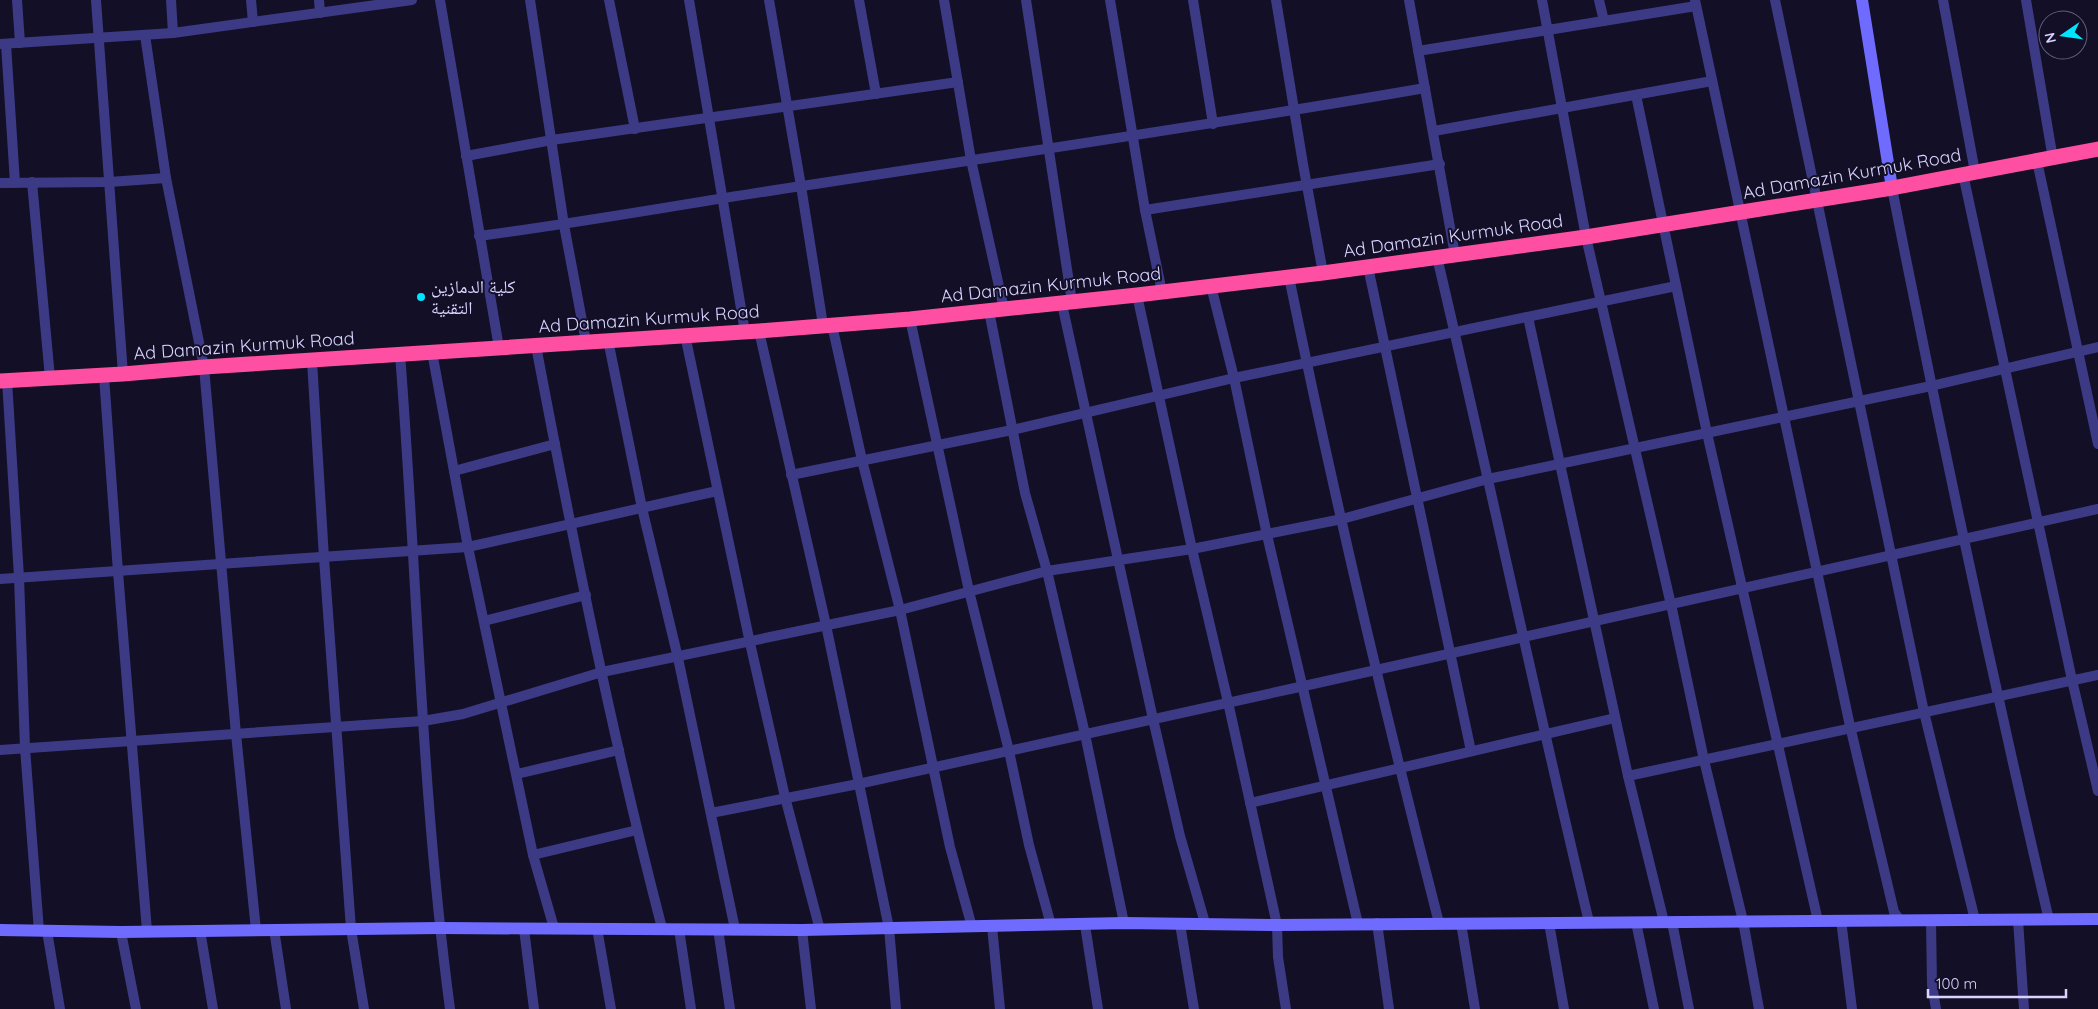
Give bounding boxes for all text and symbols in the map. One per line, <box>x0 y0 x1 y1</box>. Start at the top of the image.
north arrow <box>2038 10 2088 60</box>
text: N <box>2040 31 2060 45</box>
street label: Ad Damazin Kurmuk Road <box>1741 143 1963 204</box>
street label: Ad Damazin Kurmuk Road <box>1342 209 1564 262</box>
street label: Ad Damazin Kurmuk Road <box>940 261 1162 308</box>
place label: كلية الدمازين التقنية <box>431 275 516 319</box>
marker: كلية الدمازين التقنية <box>415 291 427 303</box>
street label: Ad Damazin Kurmuk Road <box>538 299 760 338</box>
street label: Ad Damazin Kurmuk Road <box>133 326 355 365</box>
scale bar <box>1928 966 2066 998</box>
text: 100 m <box>1936 974 1977 993</box>

